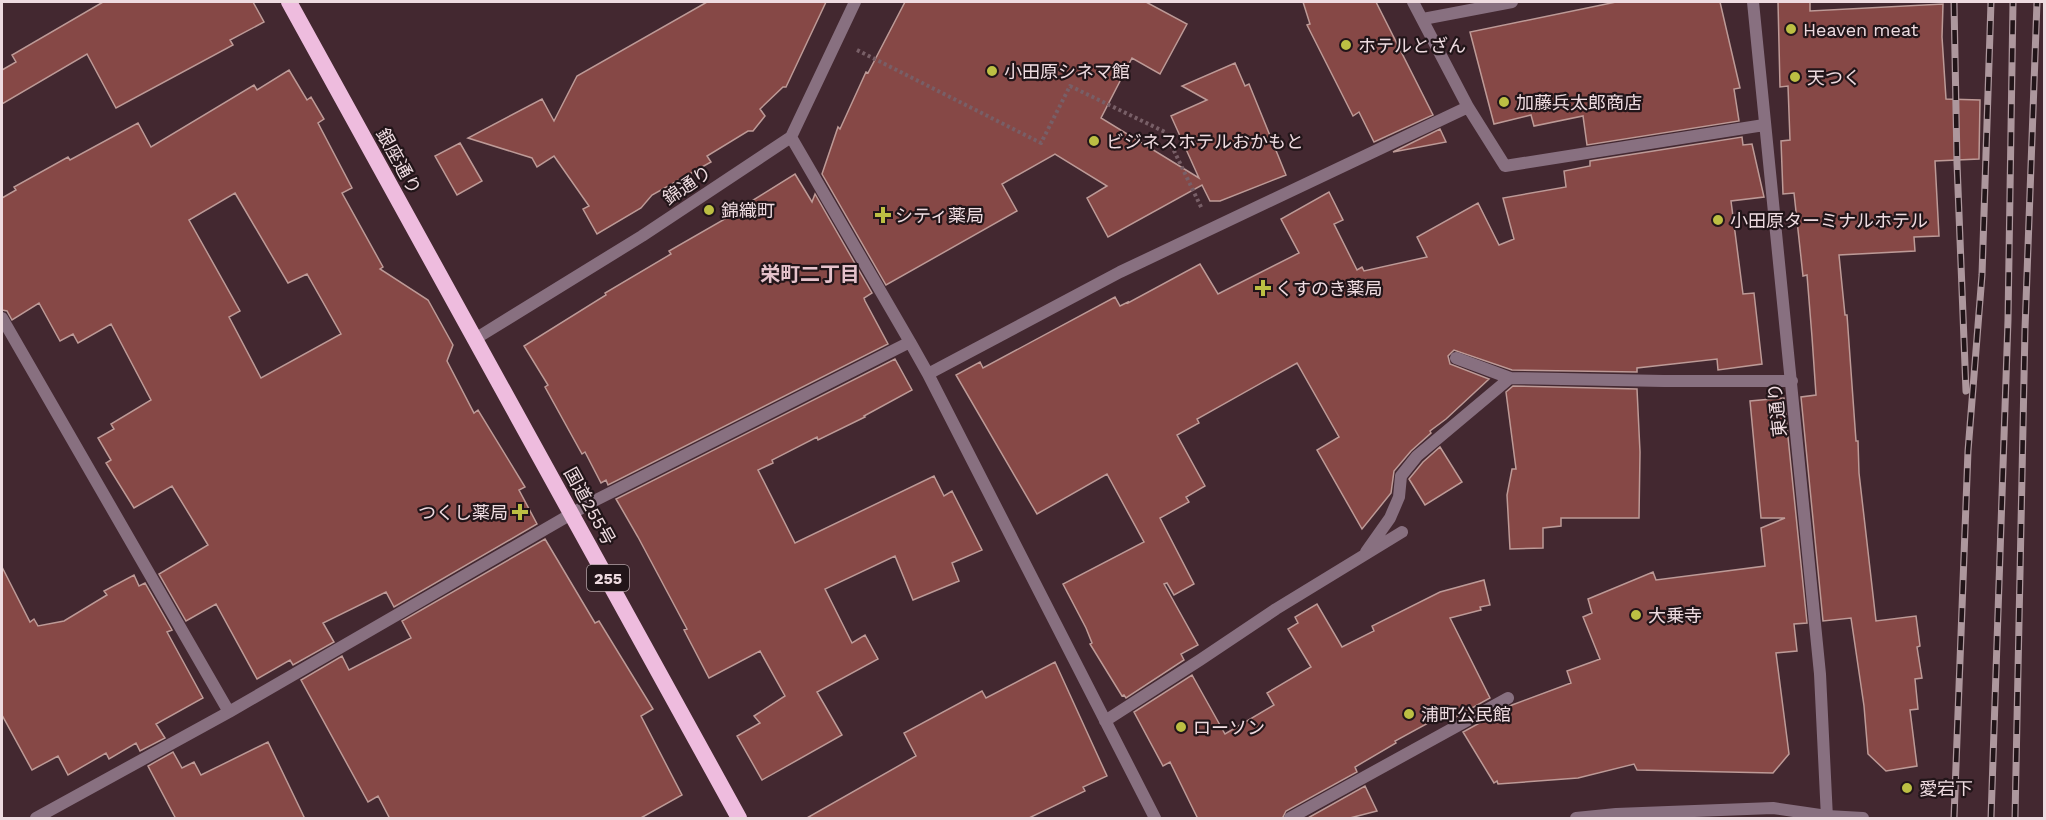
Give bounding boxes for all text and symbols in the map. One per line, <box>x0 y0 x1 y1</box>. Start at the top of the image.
place label: Heaven meat <box>1803 19 1919 40</box>
marker: Heaven meat <box>1784 22 1798 36</box>
place label: ホテルとざん <box>1358 35 1466 56</box>
marker: ホテルとざん <box>1339 38 1353 52</box>
place label: 小田原シネマ館 <box>1004 61 1130 82</box>
marker: 小田原シネマ館 <box>985 64 999 78</box>
place label: 天つく <box>1807 67 1861 88</box>
marker: 天つく <box>1788 70 1802 84</box>
place label: 加藤兵太郎商店 <box>1516 92 1642 113</box>
marker: 加藤兵太郎商店 <box>1497 95 1511 109</box>
street label: 銀座通り <box>372 124 426 198</box>
place label: ビジネスホテルおかもと <box>1106 131 1304 152</box>
marker: ビジネスホテルおかもと <box>1087 134 1101 148</box>
street label: 錦通り <box>659 161 715 209</box>
place label: 錦織町 <box>721 200 775 221</box>
marker: 錦織町 <box>702 203 716 217</box>
place label: シティ薬局 <box>895 205 984 226</box>
marker: シティ薬局 <box>876 208 890 222</box>
place label: 小田原ターミナルホテル <box>1730 210 1928 231</box>
marker: 小田原ターミナルホテル <box>1711 213 1725 227</box>
district label: 栄町二丁目 <box>760 262 860 286</box>
place label: くすのき薬局 <box>1275 278 1382 299</box>
marker: くすのき薬局 <box>1256 281 1270 295</box>
street label: 東通り <box>1764 382 1790 438</box>
street label: 国道255号 <box>560 464 620 548</box>
place label: つくし薬局 <box>418 502 508 523</box>
marker: つくし薬局 <box>513 505 527 519</box>
road number: 255 <box>587 565 629 591</box>
place label: 大乗寺 <box>1648 605 1702 626</box>
marker: 大乗寺 <box>1629 608 1643 622</box>
place label: 浦町公民館 <box>1421 704 1511 725</box>
marker: 浦町公民館 <box>1402 707 1416 721</box>
place label: ローソン <box>1193 717 1265 738</box>
marker: ローソン <box>1174 720 1188 734</box>
place label: 愛宕下 <box>1919 778 1973 799</box>
marker: 愛宕下 <box>1900 781 1914 795</box>

